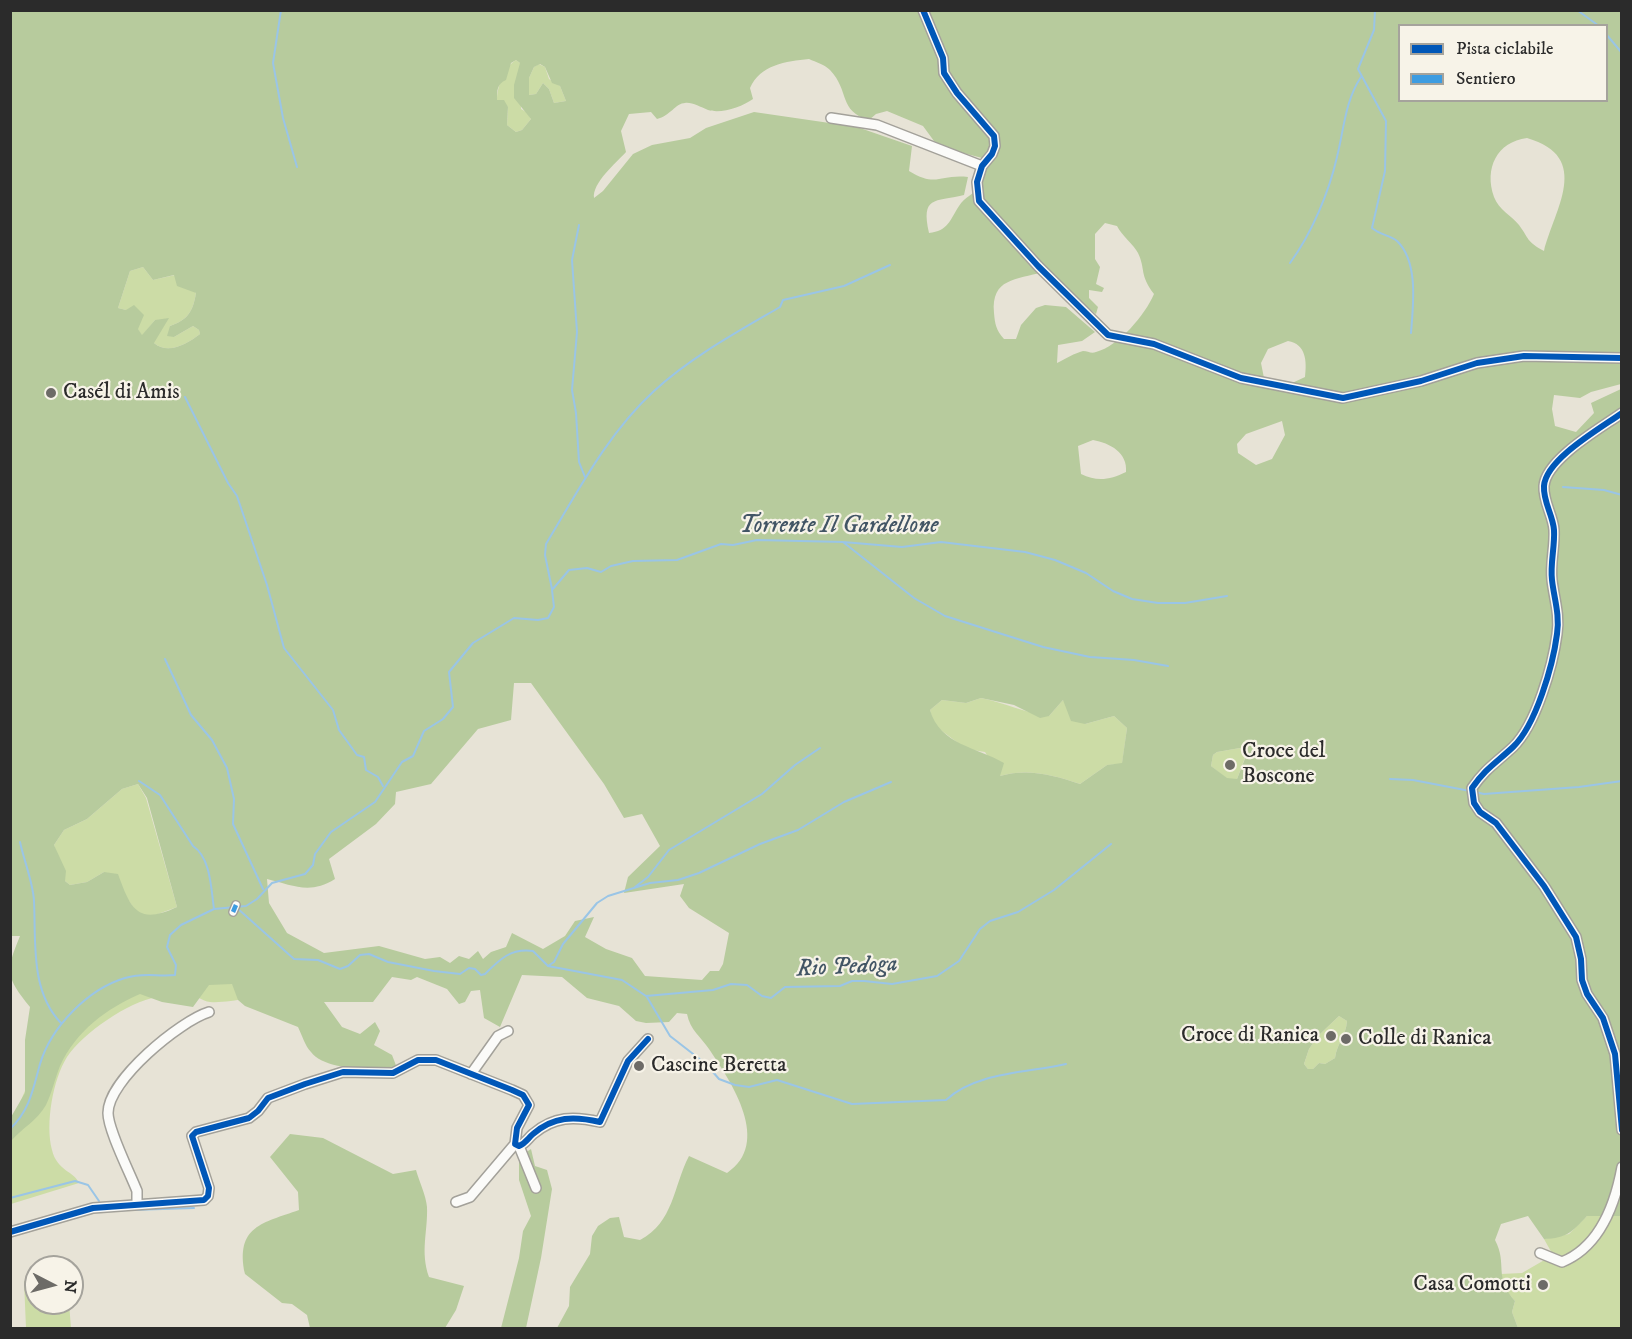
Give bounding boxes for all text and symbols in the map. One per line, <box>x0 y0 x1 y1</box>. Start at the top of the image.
legend <box>1398 24 1608 102</box>
text: Pista ciclabile <box>1456 38 1553 60</box>
text: Sentiero <box>1456 68 1516 90</box>
place label: Casél di Amis <box>63 380 180 406</box>
marker: Casél di Amis <box>44 386 58 400</box>
water label: Torrente Il Gardellone <box>739 513 939 541</box>
place label: Croce del Boscone <box>1242 739 1325 790</box>
marker: Croce del Boscone <box>1223 758 1237 772</box>
water label: Rio Pedoga <box>796 951 898 985</box>
place label: Croce di Ranica <box>1181 1023 1319 1049</box>
place label: Colle di Ranica <box>1358 1026 1492 1052</box>
marker: Croce di Ranica <box>1324 1029 1338 1043</box>
marker: Colle di Ranica <box>1339 1032 1353 1046</box>
place label: Cascine Beretta <box>651 1053 786 1079</box>
marker: Cascine Beretta <box>632 1059 646 1073</box>
north arrow <box>24 1255 84 1315</box>
place label: Casa Comotti <box>1413 1272 1531 1298</box>
marker: Casa Comotti <box>1536 1278 1550 1292</box>
text: N <box>59 1279 81 1294</box>

